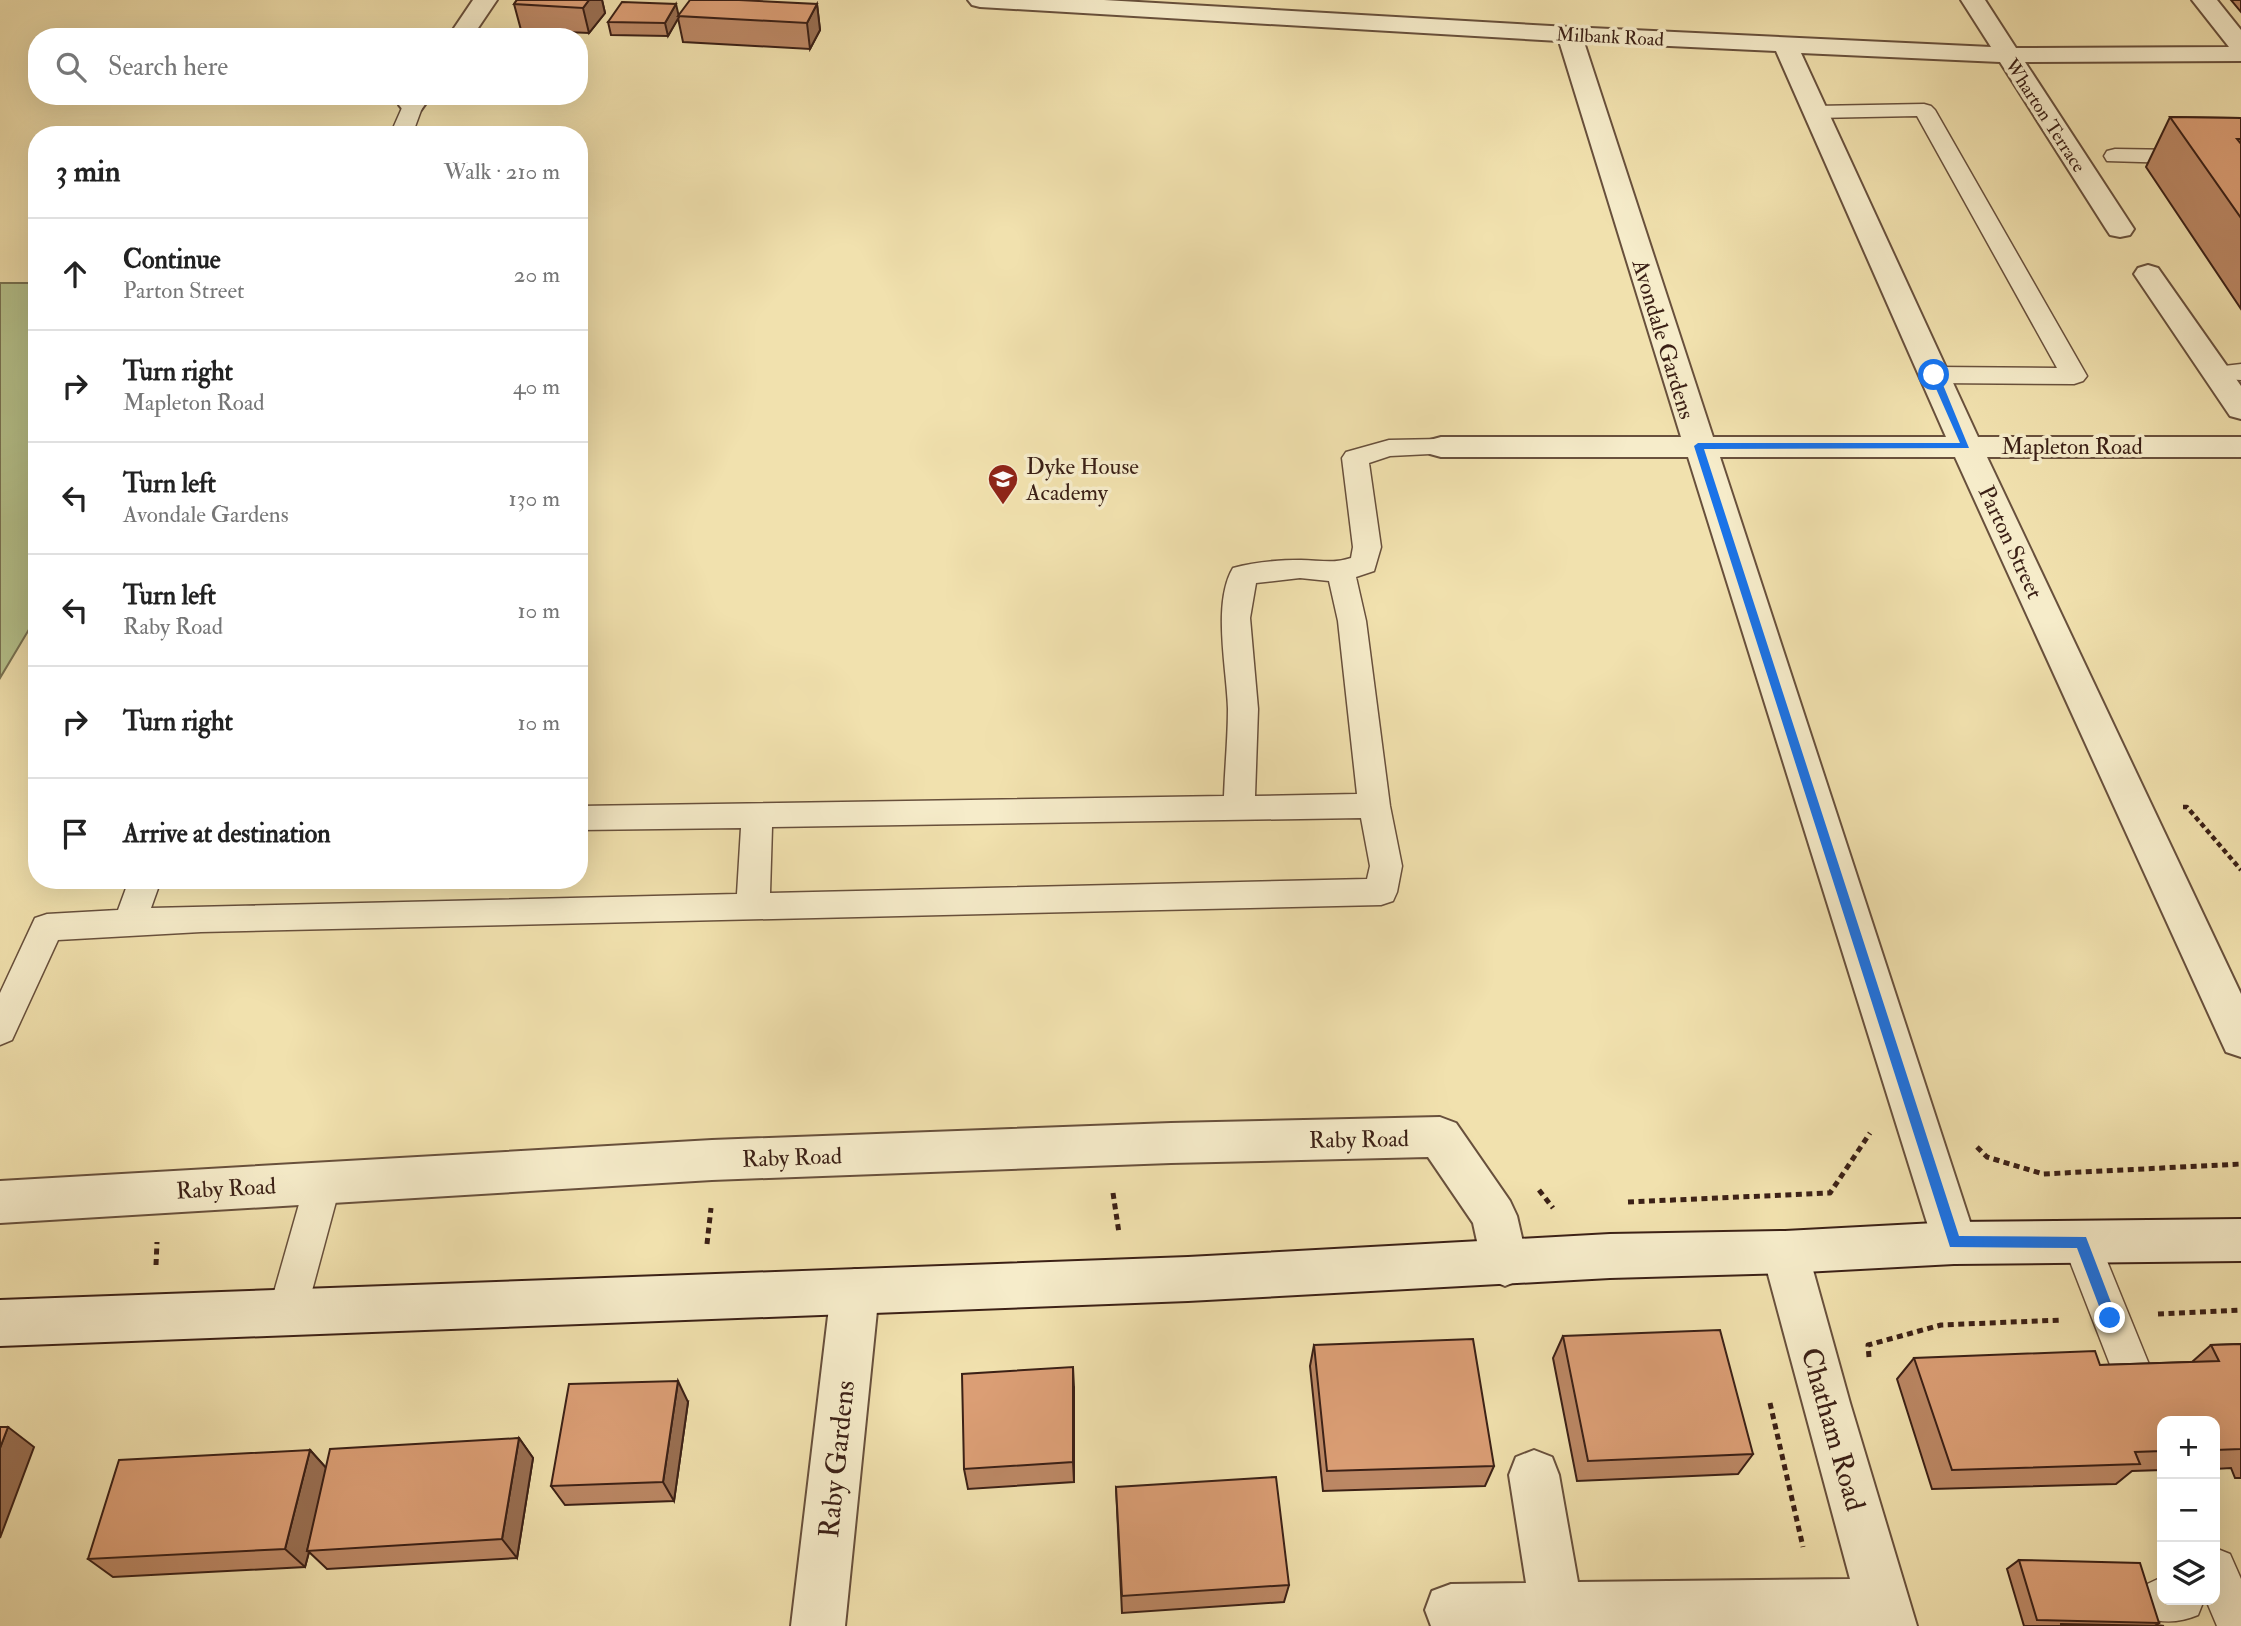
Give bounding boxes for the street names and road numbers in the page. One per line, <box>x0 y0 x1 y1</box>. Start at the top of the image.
street label: Milbank Road <box>1555 22 1665 52</box>
street label: Wharton Terrace <box>1999 53 2091 177</box>
street label: Avondale Gardens <box>1625 255 1702 423</box>
street label: Mapleton Road <box>2001 432 2143 462</box>
street label: Parton Street <box>1972 481 2049 603</box>
street label: Raby Road <box>1309 1124 1409 1155</box>
street label: Raby Road <box>741 1141 843 1174</box>
street label: Raby Road <box>175 1171 277 1206</box>
street label: Chatham Road <box>1793 1344 1873 1515</box>
street label: Raby Gardens <box>812 1379 863 1540</box>

